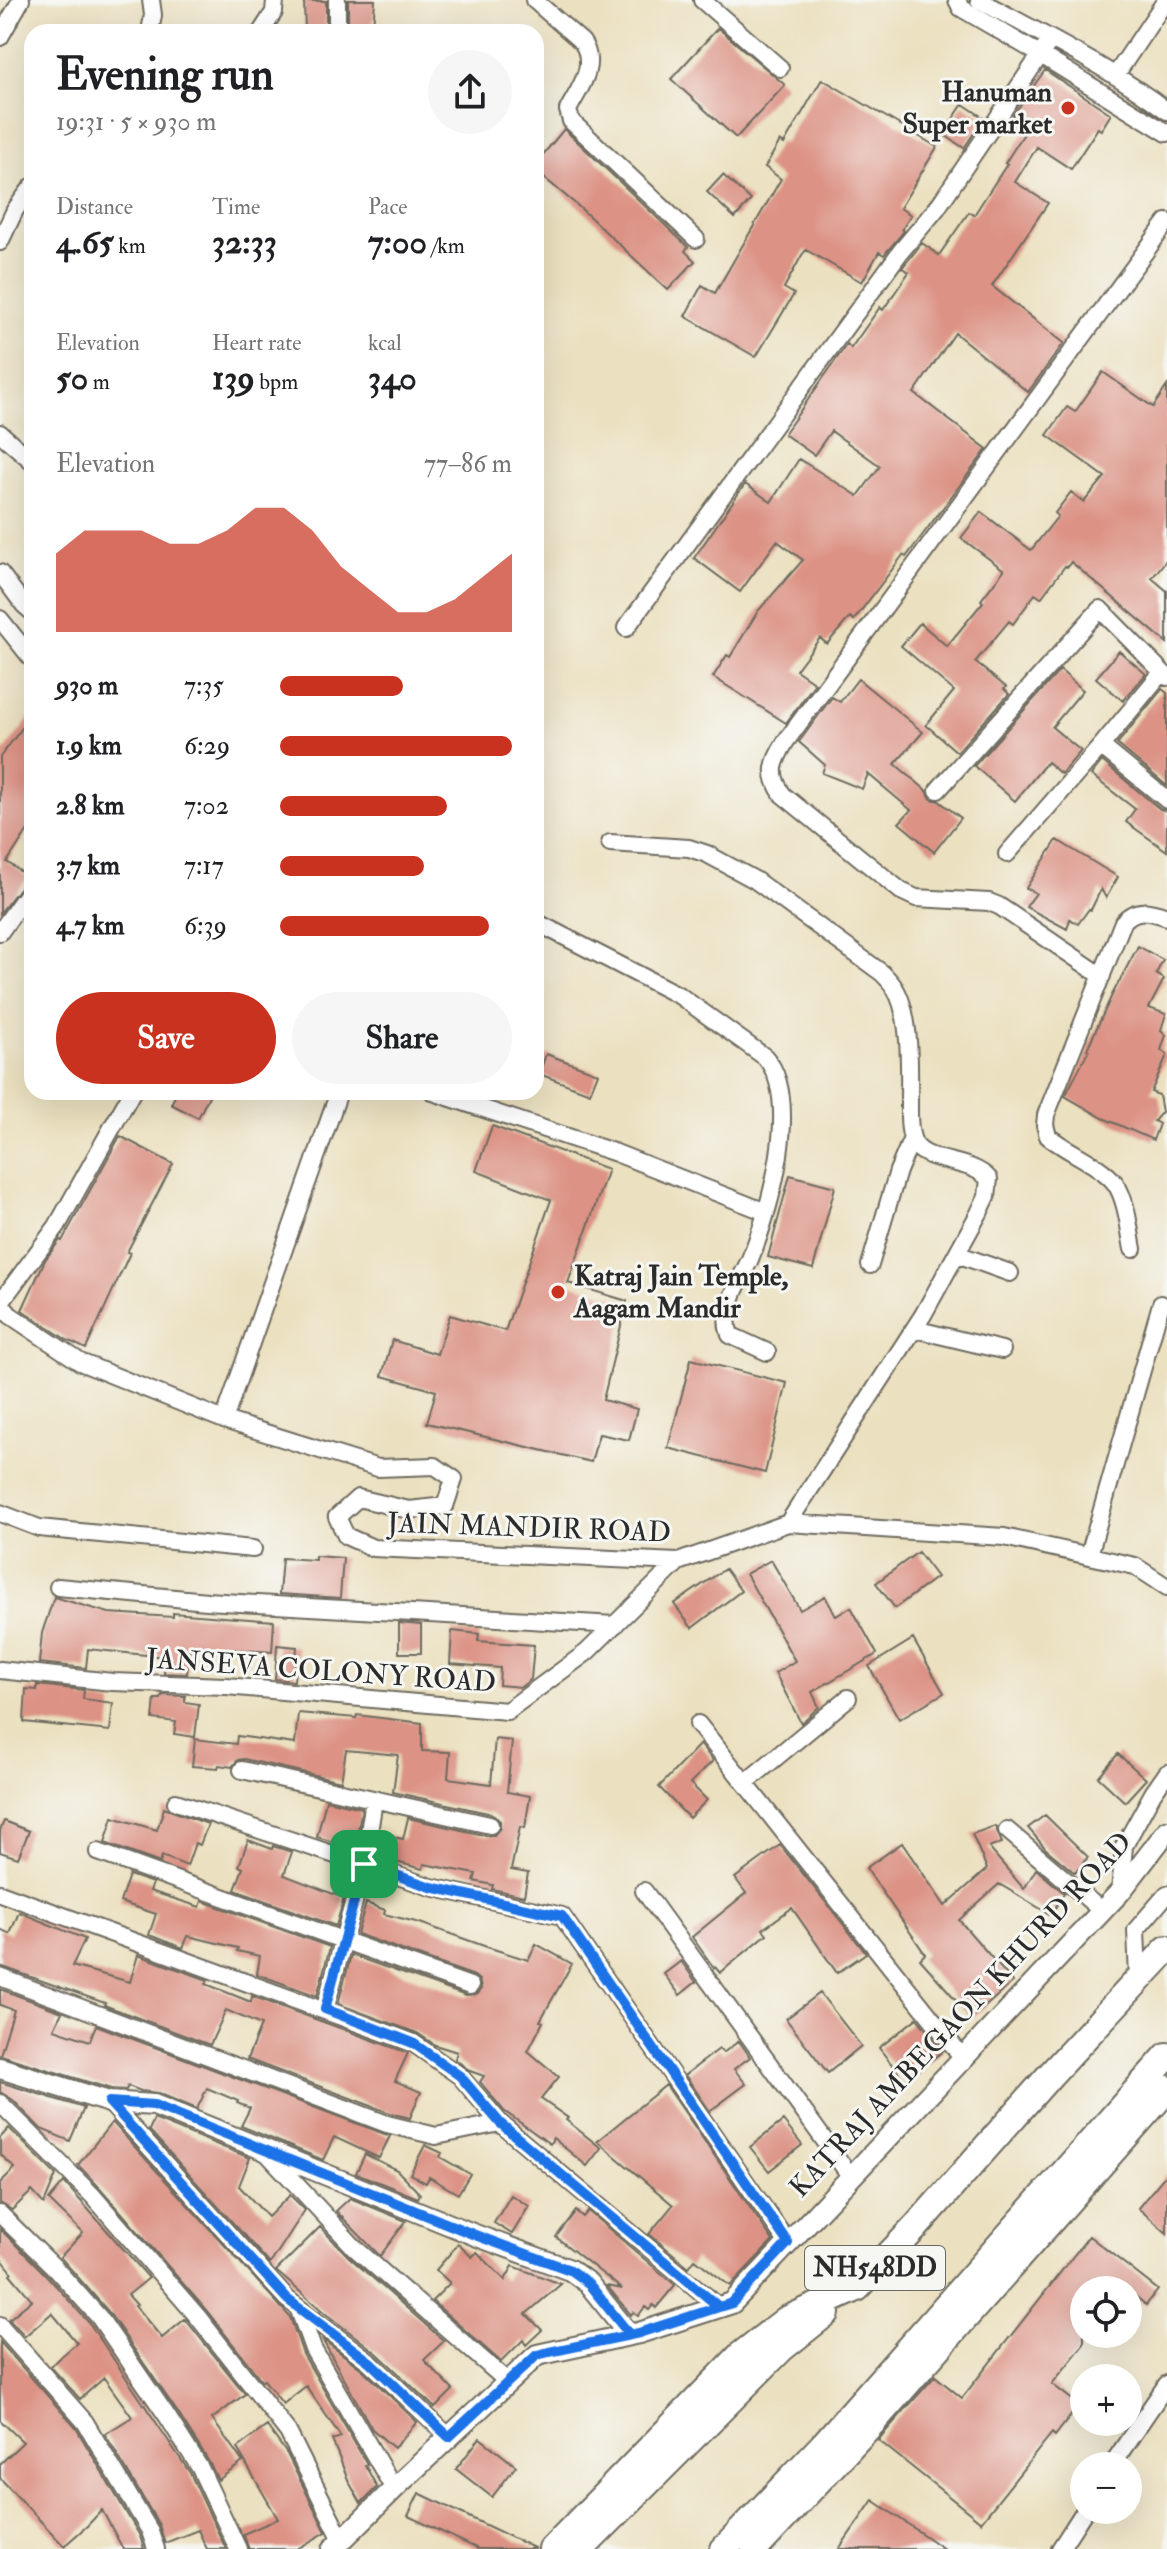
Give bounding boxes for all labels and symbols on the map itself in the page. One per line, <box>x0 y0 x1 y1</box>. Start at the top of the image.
place label: Hanuman Super market <box>903 75 1053 142</box>
marker: Hanuman Super market <box>1059 99 1077 117</box>
place label: Katraj Jain Temple, Aagam Mandir <box>573 1259 789 1326</box>
marker: Katraj Jain Temple, Aagam Mandir <box>549 1283 567 1301</box>
street label: JAIN MANDIR ROAD <box>386 1506 671 1550</box>
street label: JANSEVA COLONY ROAD <box>144 1641 497 1701</box>
street label: KATRAJ AMBEGAON KHURD ROAD <box>782 1825 1140 2205</box>
pin <box>330 1830 398 1898</box>
road number: NH548DD <box>805 2246 945 2290</box>

